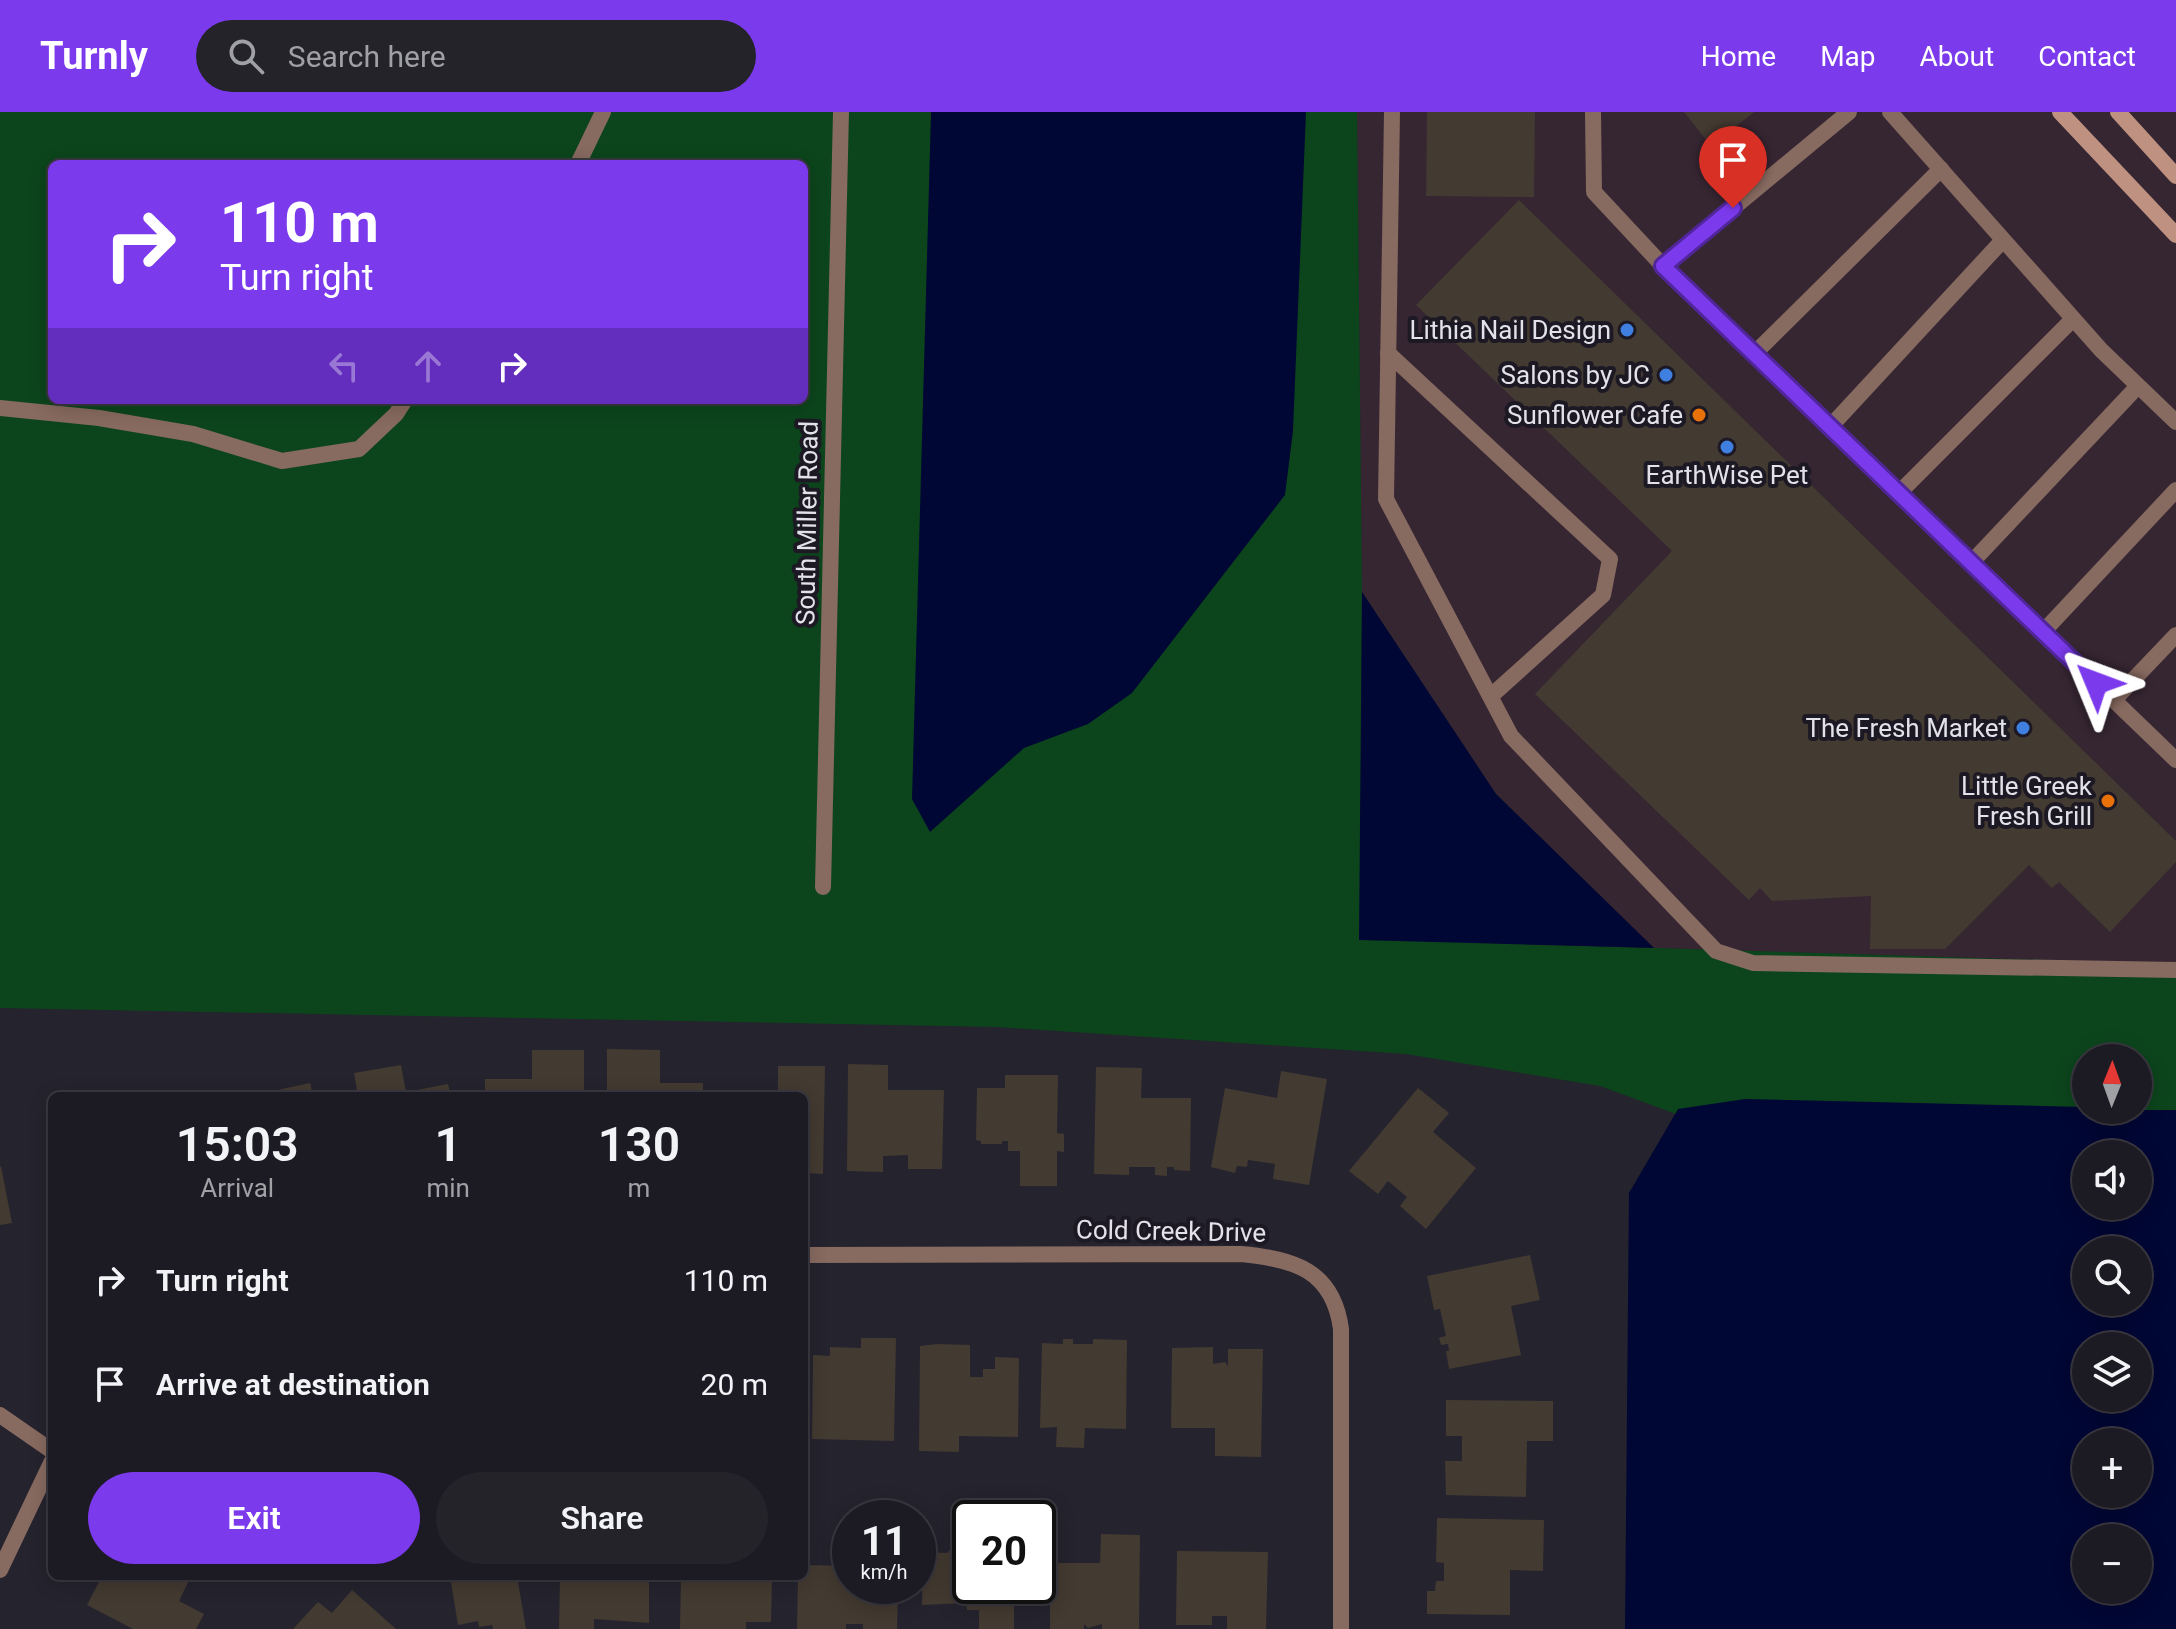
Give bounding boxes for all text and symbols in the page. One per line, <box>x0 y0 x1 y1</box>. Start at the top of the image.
search box <box>196 20 756 92</box>
text: Turnly <box>40 34 148 78</box>
icon: search <box>224 34 268 78</box>
text: Search here <box>288 39 446 74</box>
text: Home <box>1701 40 1776 73</box>
text: Map <box>1820 40 1876 73</box>
text: About <box>1920 40 1994 73</box>
text: Contact <box>2038 40 2136 73</box>
pin <box>1699 126 1767 208</box>
icon: arrive <box>1711 138 1755 182</box>
text: 110 m <box>220 190 379 256</box>
icon: right <box>88 192 192 296</box>
text: Turn right <box>220 257 373 299</box>
place label: Lithia Nail Design <box>1410 315 1611 345</box>
marker: Lithia Nail Design <box>1618 321 1636 339</box>
icon: left <box>322 344 366 388</box>
icon: ahead <box>406 344 450 388</box>
icon: right <box>490 344 534 388</box>
place label: Salons by JC <box>1501 360 1650 390</box>
marker: Salons by JC <box>1657 366 1675 384</box>
place label: Sunflower Cafe <box>1507 400 1683 430</box>
marker: Sunflower Cafe <box>1690 406 1708 424</box>
street label: South Miller Road <box>790 421 824 625</box>
marker: EarthWise Pet <box>1718 438 1736 456</box>
place label: EarthWise Pet <box>1646 460 1808 490</box>
position arrow <box>2054 641 2138 725</box>
place label: The Fresh Market <box>1805 713 2007 743</box>
marker: The Fresh Market <box>2014 719 2032 737</box>
place label: Little Greek Fresh Grill <box>1961 771 2093 831</box>
marker: Little Greek Fresh Grill <box>2099 792 2117 810</box>
north arrow <box>2072 1044 2152 1124</box>
map controls <box>2072 1044 2152 1604</box>
text: 15:03 <box>176 1116 299 1173</box>
text: 1 <box>435 1116 462 1173</box>
text: 130 <box>598 1116 680 1173</box>
button: sound <box>2072 1140 2152 1220</box>
text: Arrival <box>200 1173 274 1203</box>
text: min <box>426 1173 470 1203</box>
text: m <box>628 1173 650 1203</box>
street label: Cold Creek Drive <box>1076 1214 1266 1248</box>
button: search <box>2072 1236 2152 1316</box>
icon: right <box>88 1258 132 1302</box>
text: Turn right <box>156 1263 289 1298</box>
text: 110 m <box>684 1263 768 1298</box>
button: layers <box>2072 1332 2152 1412</box>
icon: arrive <box>88 1362 132 1406</box>
text: Arrive at destination <box>156 1367 430 1402</box>
text: 20 m <box>701 1367 768 1402</box>
button: + <box>2072 1428 2152 1508</box>
button: Exit <box>88 1472 420 1564</box>
button: Share <box>436 1472 768 1564</box>
speed limit sign: 20 <box>952 1500 1056 1604</box>
text: 11 <box>861 1518 907 1565</box>
button: − <box>2072 1524 2152 1604</box>
text: km/h <box>861 1560 907 1584</box>

